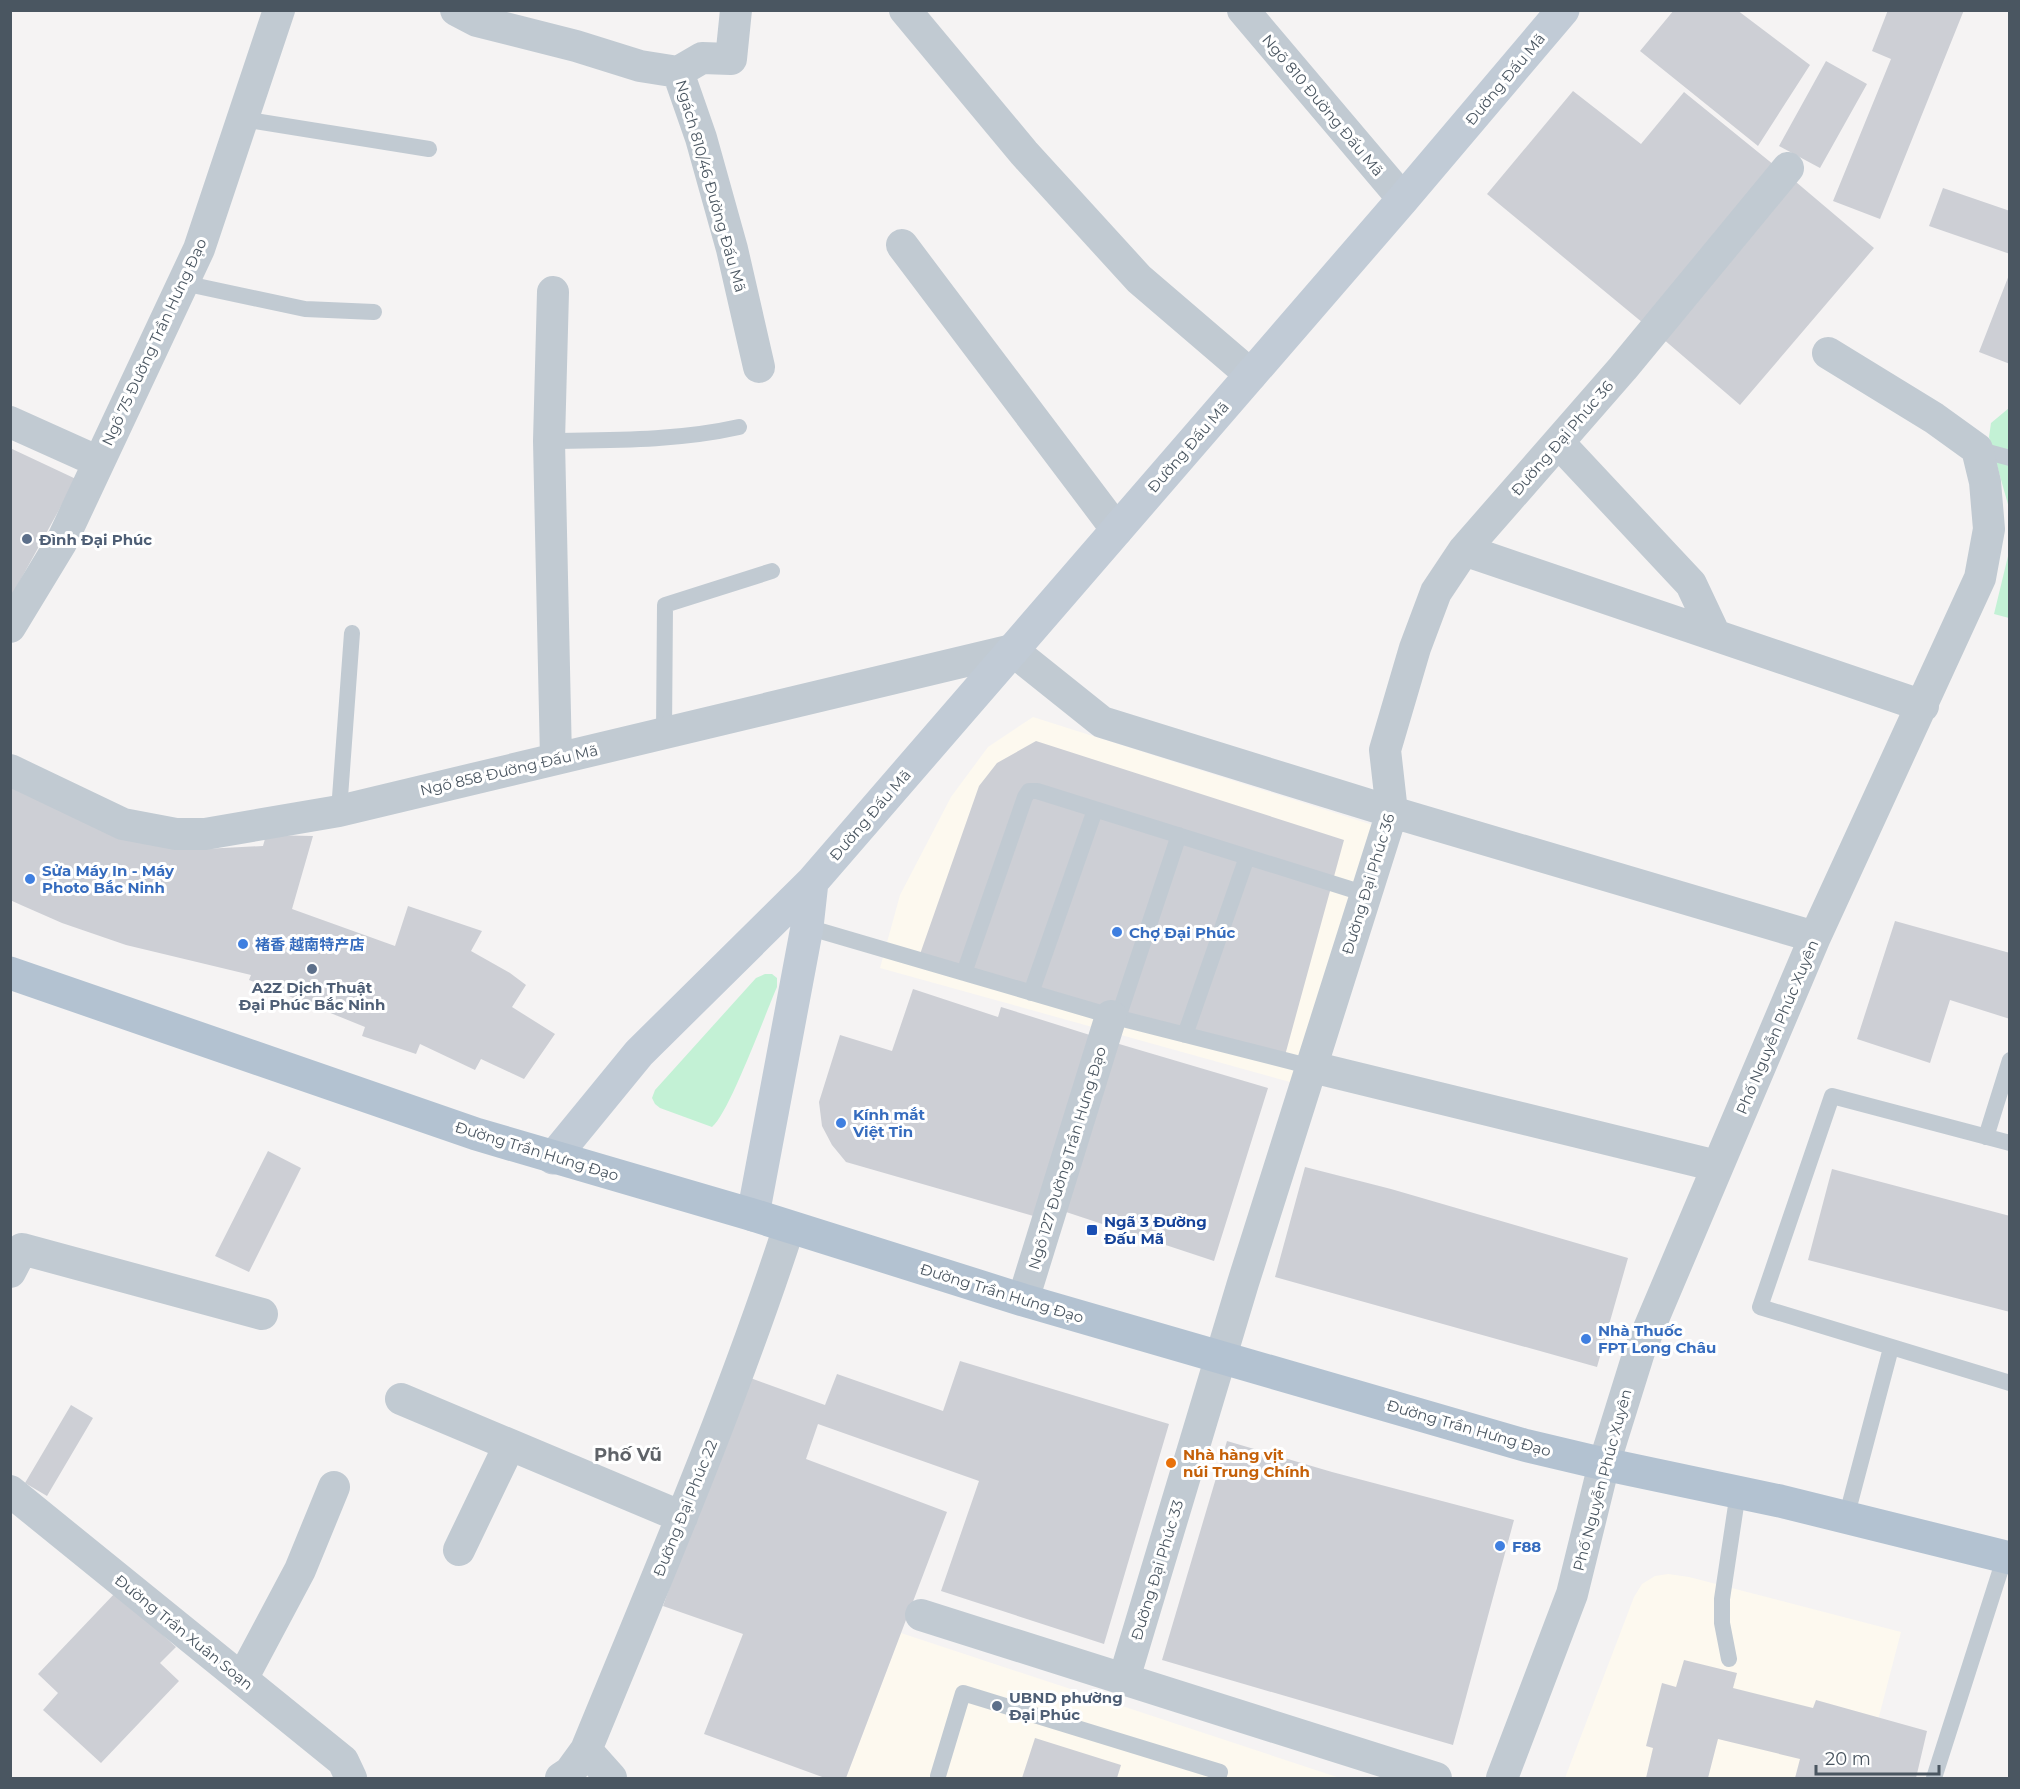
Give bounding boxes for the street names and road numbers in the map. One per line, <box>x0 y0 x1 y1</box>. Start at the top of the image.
street label: Đường Đấu Mã <box>1461 29 1549 129</box>
street label: Ngõ 810 Đường Đấu Mã <box>1258 30 1388 180</box>
street label: Ngách 810/46 Đường Đấu Mã <box>672 78 750 294</box>
street label: Ngõ 75 Đường Trần Hưng Đạo <box>97 235 211 449</box>
street label: Đường Đại Phúc 36 <box>1507 377 1617 499</box>
street label: Đường Đấu Mã <box>1143 398 1233 496</box>
street label: Ngõ 858 Đường Đấu Mã <box>418 740 600 800</box>
street label: Đường Đấu Mã <box>825 766 915 864</box>
street label: Đường Đại Phúc 36 <box>1338 811 1398 957</box>
street label: Phố Nguyễn Phúc Xuyên <box>1732 937 1822 1117</box>
street label: Ngõ 127 Đường Trần Hưng Đạo <box>1024 1044 1110 1272</box>
street label: Đường Trần Hưng Đạo <box>453 1117 621 1185</box>
street label: Đường Trần Hưng Đạo <box>918 1259 1086 1327</box>
street label: Phố Nguyễn Phúc Xuyên <box>1569 1387 1635 1573</box>
street label: Đường Trần Hưng Đạo <box>1385 1395 1553 1461</box>
street label: Đường Đại Phúc 22 <box>649 1437 721 1579</box>
street label: Đường Đại Phúc 33 <box>1127 1498 1187 1642</box>
street label: Đường Trần Xuân Soạn <box>111 1570 257 1694</box>

